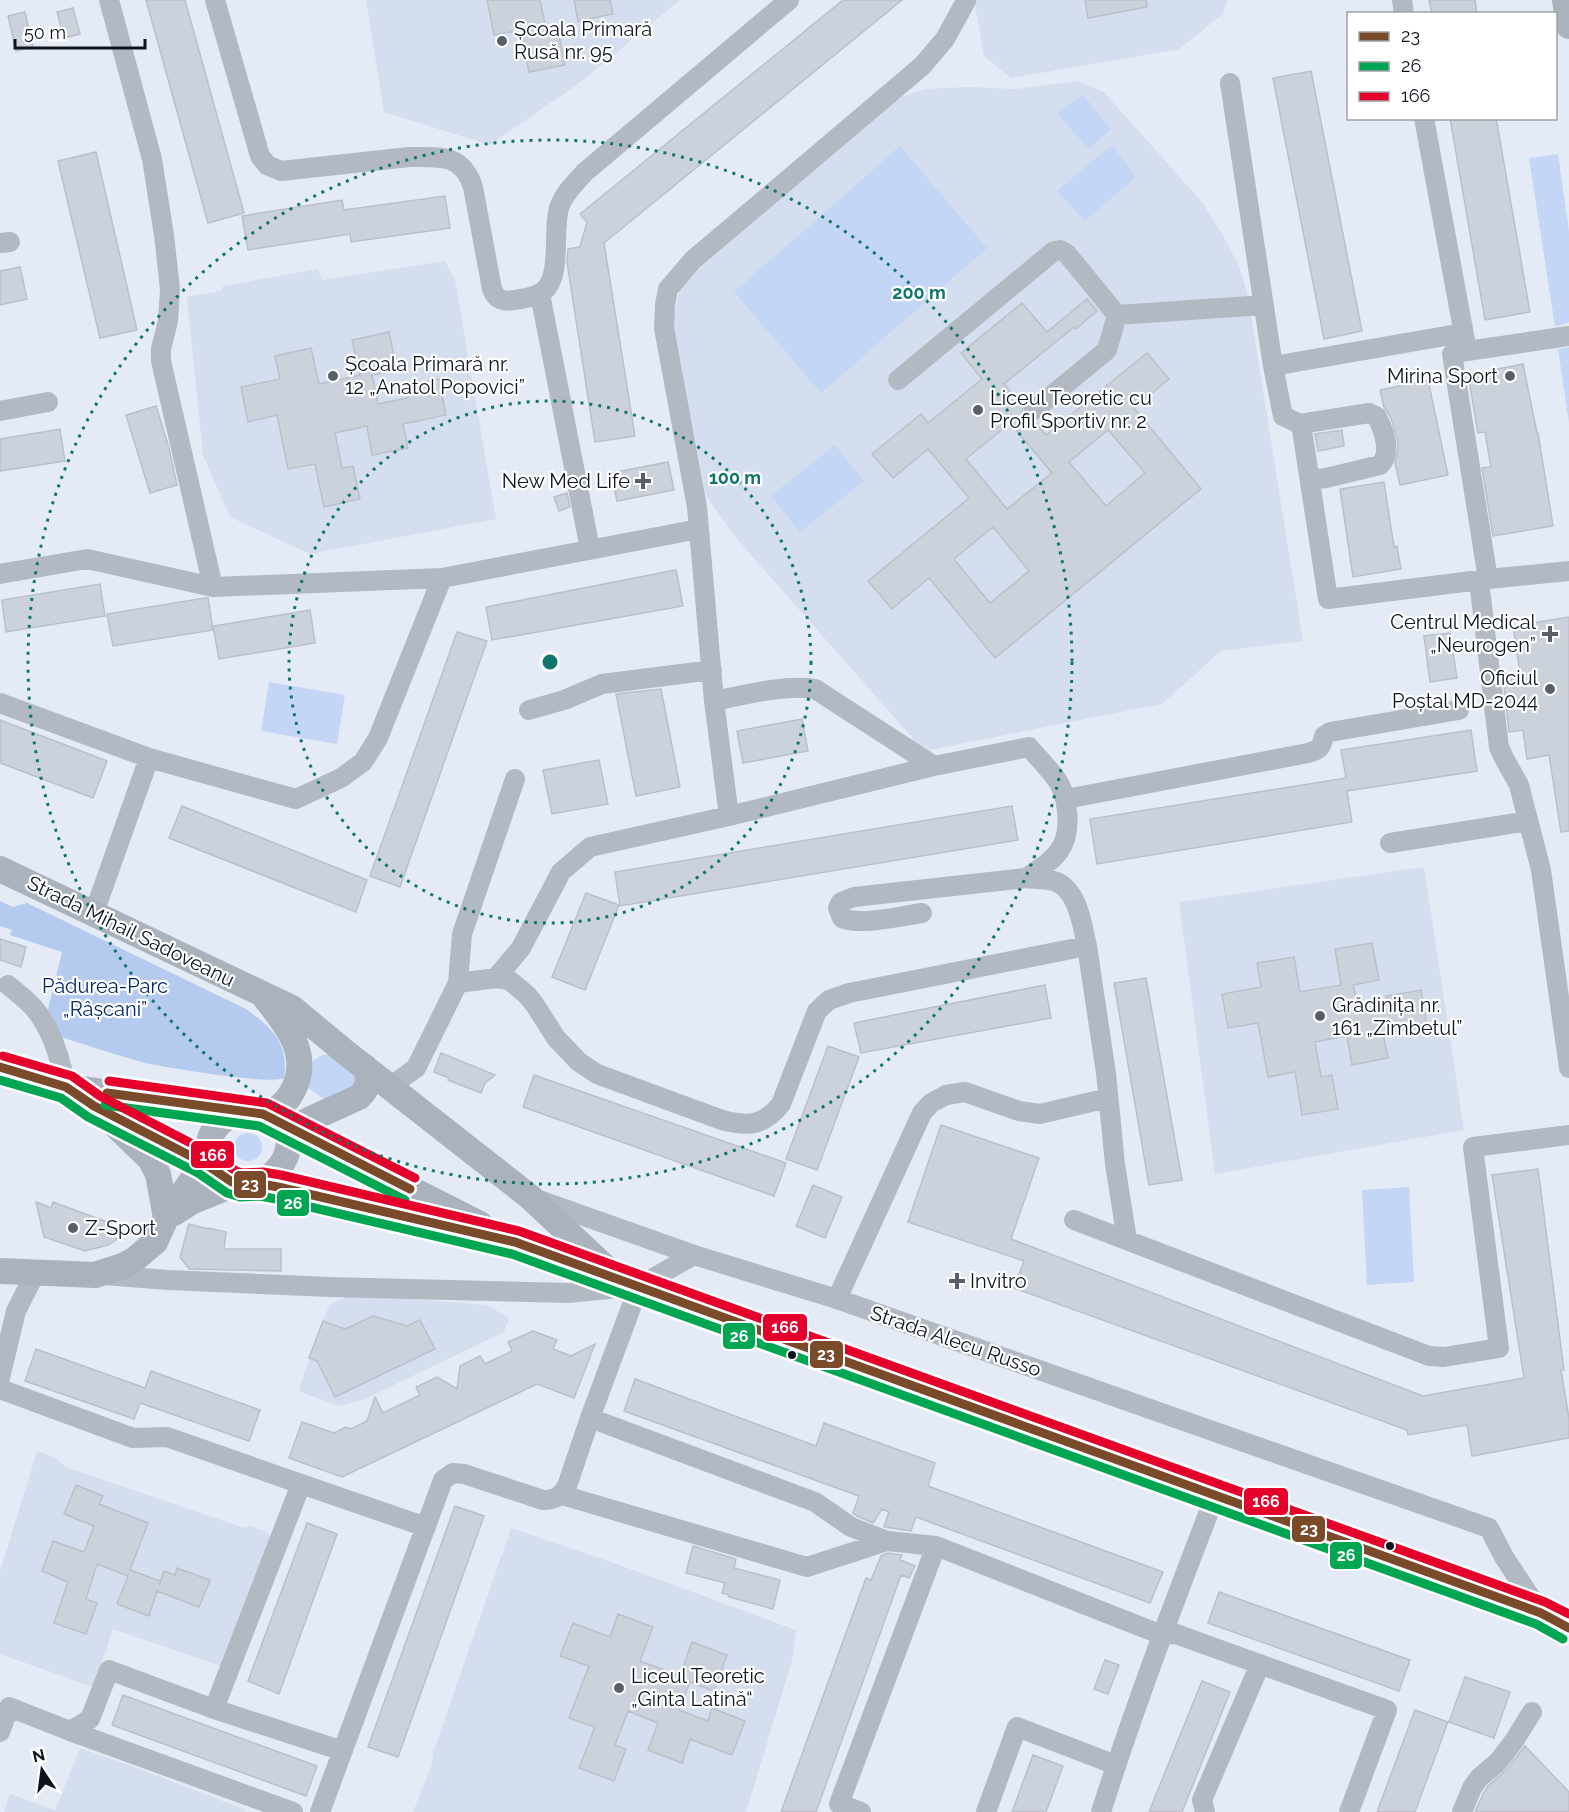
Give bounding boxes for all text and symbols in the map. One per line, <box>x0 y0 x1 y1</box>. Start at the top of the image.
scale bar <box>15 12 146 50</box>
legend <box>1347 12 1557 120</box>
place label: Școala Primară Rusă nr. 95 <box>514 17 652 64</box>
text: 50 m <box>24 22 66 43</box>
text: 23 <box>1401 25 1420 46</box>
marker: Școala Primară Rusă nr. 95 <box>495 34 509 48</box>
text: 26 <box>1401 55 1421 76</box>
text: 166 <box>1401 85 1431 106</box>
text: 200 m <box>892 282 946 303</box>
place label: Școala Primară nr. 12 „Anatol Popovici” <box>345 352 525 399</box>
place label: Mirina Sport <box>1387 364 1498 388</box>
marker: Școala Primară nr. 12 „Anatol Popovici” <box>326 369 340 383</box>
marker: Mirina Sport <box>1503 369 1517 383</box>
place label: Liceul Teoretic cu Profil Sportiv nr. 2 <box>990 386 1152 433</box>
marker: Liceul Teoretic cu Profil Sportiv nr. 2 <box>971 403 985 417</box>
text: 100 m <box>709 467 761 488</box>
place label: New Med Life <box>502 469 630 493</box>
marker: New Med Life <box>634 472 652 490</box>
place label: Centrul Medical „Neurogen” <box>1390 610 1537 657</box>
marker: Centrul Medical „Neurogen” <box>1541 625 1559 643</box>
centre of rings <box>540 652 560 672</box>
place label: Oficiul Poștal MD-2044 <box>1392 666 1539 713</box>
marker: Oficiul Poștal MD-2044 <box>1543 682 1557 696</box>
street label: Strada Mihail Sadoveanu <box>24 870 238 992</box>
park label: Pădurea-Parc „Râșcani” <box>42 974 168 1021</box>
place label: Grădinița nr. 161 „Zîmbetul” <box>1332 993 1463 1040</box>
marker: Grădinița nr. 161 „Zîmbetul” <box>1313 1009 1327 1023</box>
line badge: 166 <box>190 1140 235 1169</box>
text: 166 <box>199 1146 227 1165</box>
line badge: 23 <box>233 1170 267 1199</box>
text: 23 <box>241 1175 259 1194</box>
line badge: 26 <box>276 1189 310 1217</box>
text: 26 <box>284 1194 303 1213</box>
place label: Z-Sport <box>85 1216 156 1240</box>
marker: Z-Sport <box>66 1221 80 1235</box>
place label: Invitro <box>970 1269 1027 1293</box>
marker: Invitro <box>948 1272 966 1290</box>
street label: Strada Alecu Russo <box>867 1301 1045 1382</box>
line badge: 166 <box>762 1313 808 1342</box>
text: 166 <box>771 1318 799 1337</box>
line badge: 26 <box>722 1322 756 1350</box>
text: 26 <box>730 1327 749 1346</box>
line badge: 23 <box>809 1340 844 1369</box>
text: 23 <box>817 1345 835 1364</box>
unlabelled marker <box>786 1349 798 1361</box>
line badge: 166 <box>1243 1487 1289 1516</box>
text: 166 <box>1252 1492 1280 1511</box>
line badge: 23 <box>1291 1515 1326 1543</box>
text: 23 <box>1300 1520 1318 1539</box>
unlabelled marker <box>1384 1540 1396 1552</box>
line badge: 26 <box>1329 1541 1363 1570</box>
text: 26 <box>1337 1546 1356 1565</box>
place label: Liceul Teoretic „Ginta Latină“ <box>631 1664 765 1711</box>
marker: Liceul Teoretic „Ginta Latină“ <box>612 1681 626 1695</box>
north arrow <box>12 1740 72 1800</box>
text: N <box>31 1745 47 1767</box>

